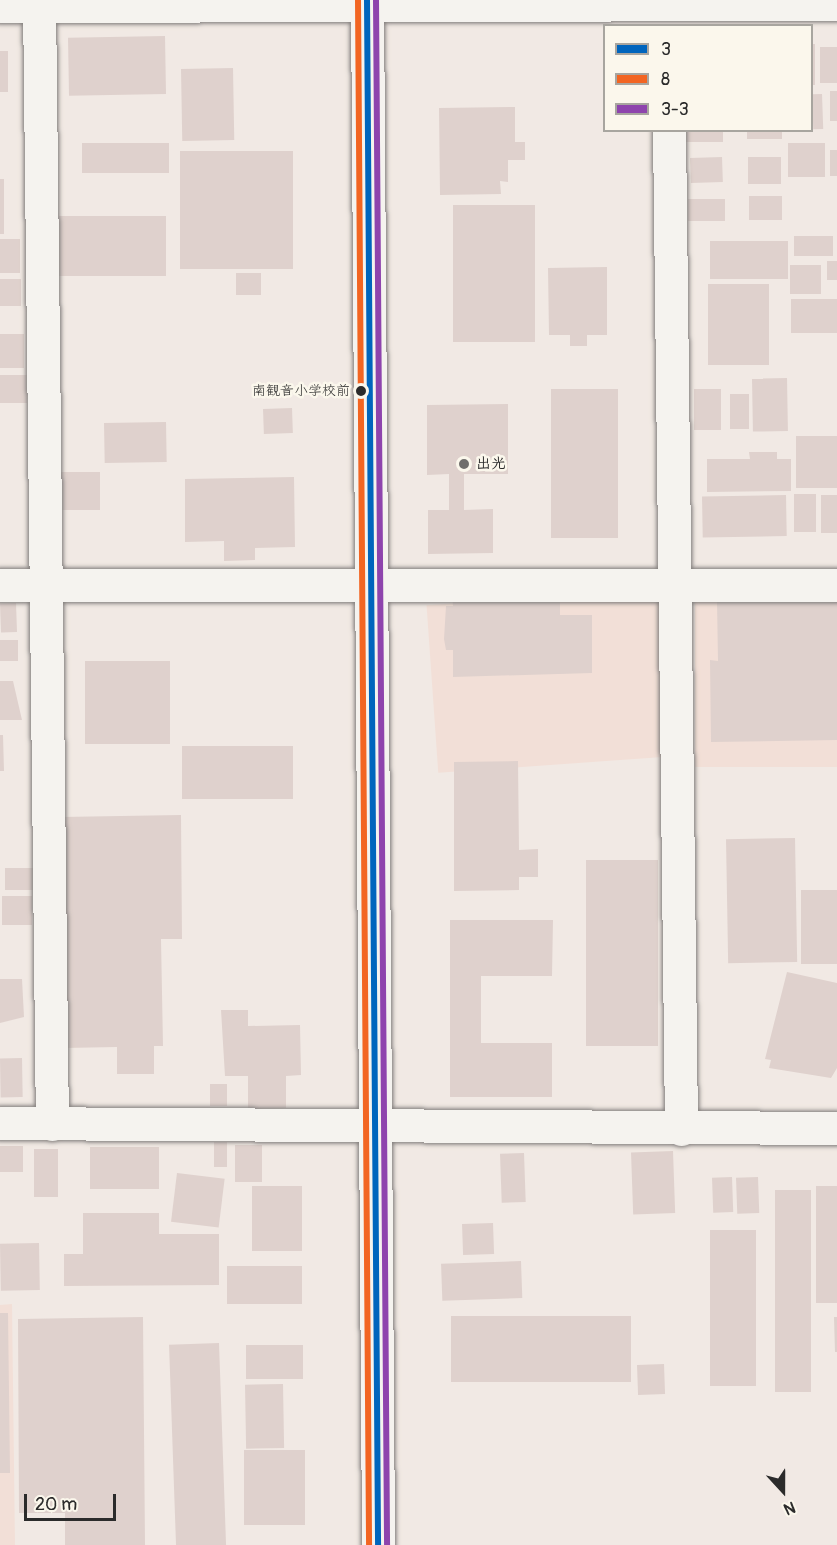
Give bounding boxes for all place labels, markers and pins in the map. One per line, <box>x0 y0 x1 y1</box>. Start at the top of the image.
place label: 南観音小学校前 <box>252 383 350 399</box>
marker: 南観音小学校前 <box>355 385 367 397</box>
place label: 出光 <box>476 455 506 473</box>
marker: 出光 <box>457 457 471 471</box>

